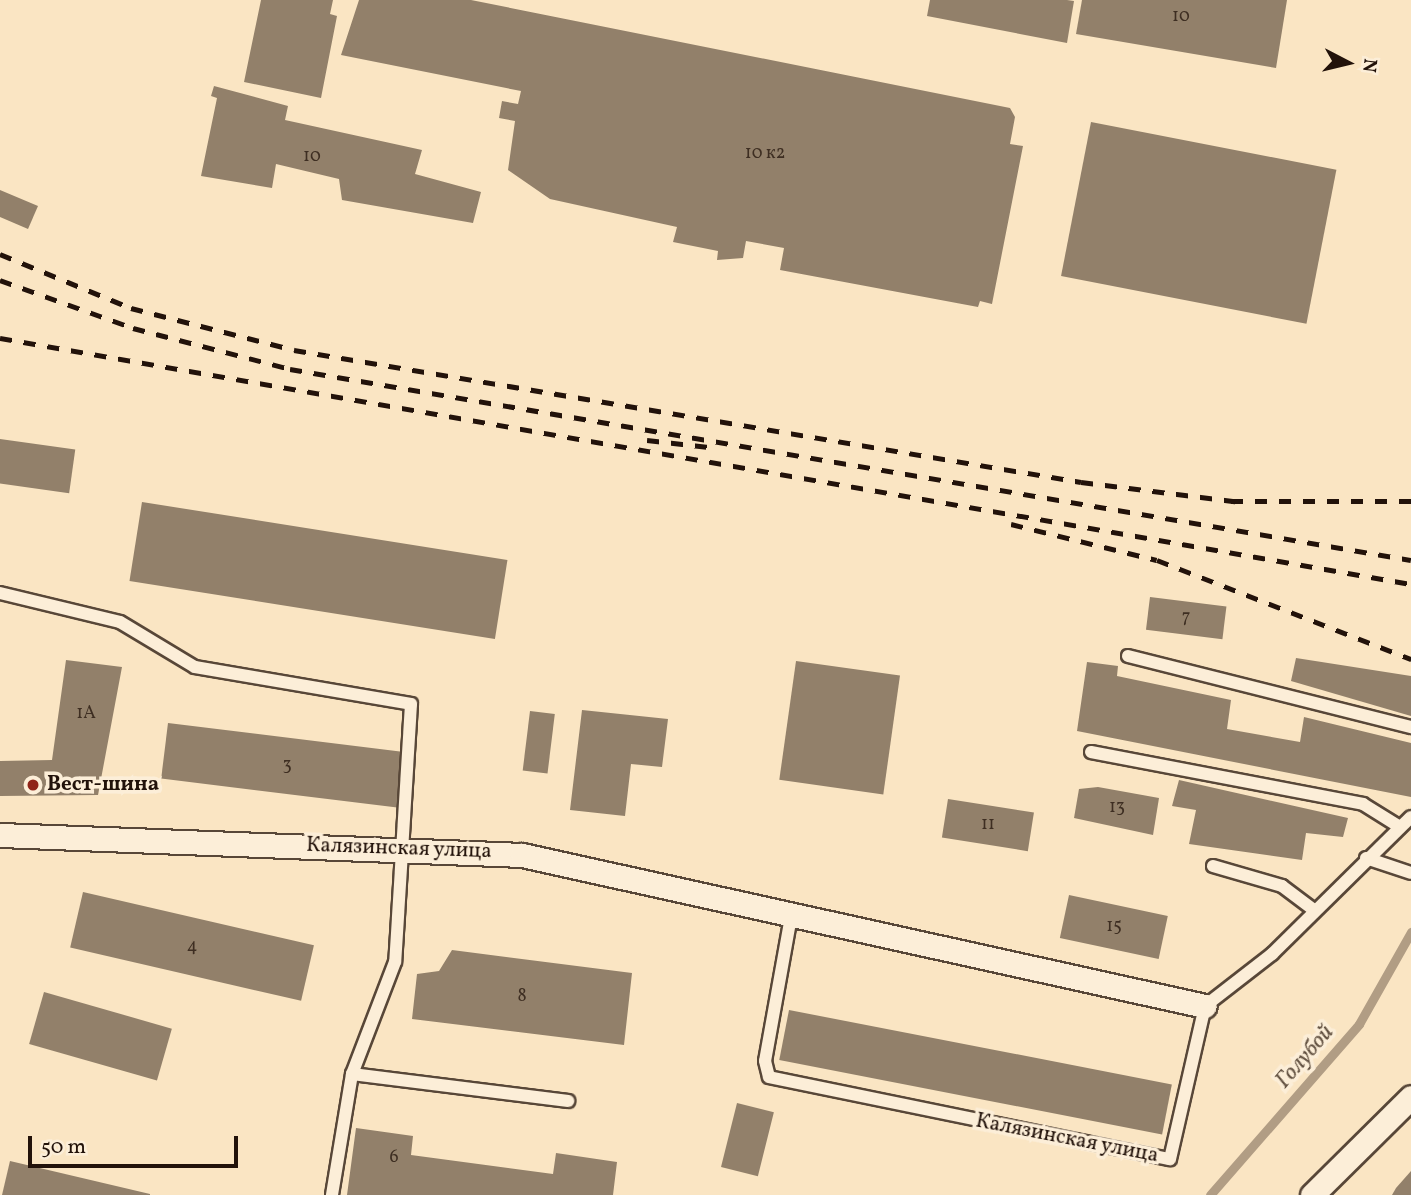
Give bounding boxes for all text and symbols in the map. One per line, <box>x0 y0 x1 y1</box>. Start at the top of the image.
house number: 10 <box>1172 6 1190 28</box>
north arrow <box>1313 28 1383 98</box>
text: N <box>1355 57 1383 74</box>
house number: 10 к2 <box>745 143 785 165</box>
house number: 10 <box>303 146 321 168</box>
house number: 7 <box>1182 607 1190 629</box>
house number: 1А <box>76 703 96 725</box>
house number: 3 <box>282 755 292 777</box>
place label: Вест-шина <box>47 772 159 798</box>
marker: Вест-шина <box>25 777 41 793</box>
house number: 13 <box>1109 797 1125 819</box>
house number: 11 <box>981 814 995 836</box>
street label: Калязинская улица <box>305 833 493 865</box>
house number: 15 <box>1106 916 1122 938</box>
house number: 4 <box>187 936 197 958</box>
house number: 8 <box>517 986 527 1008</box>
water label: Голубой <box>1270 1020 1340 1094</box>
street label: Калязинская улица <box>973 1109 1161 1169</box>
scale bar <box>32 1122 242 1166</box>
text: 50 m <box>41 1133 86 1162</box>
house number: 6 <box>389 1147 399 1169</box>

